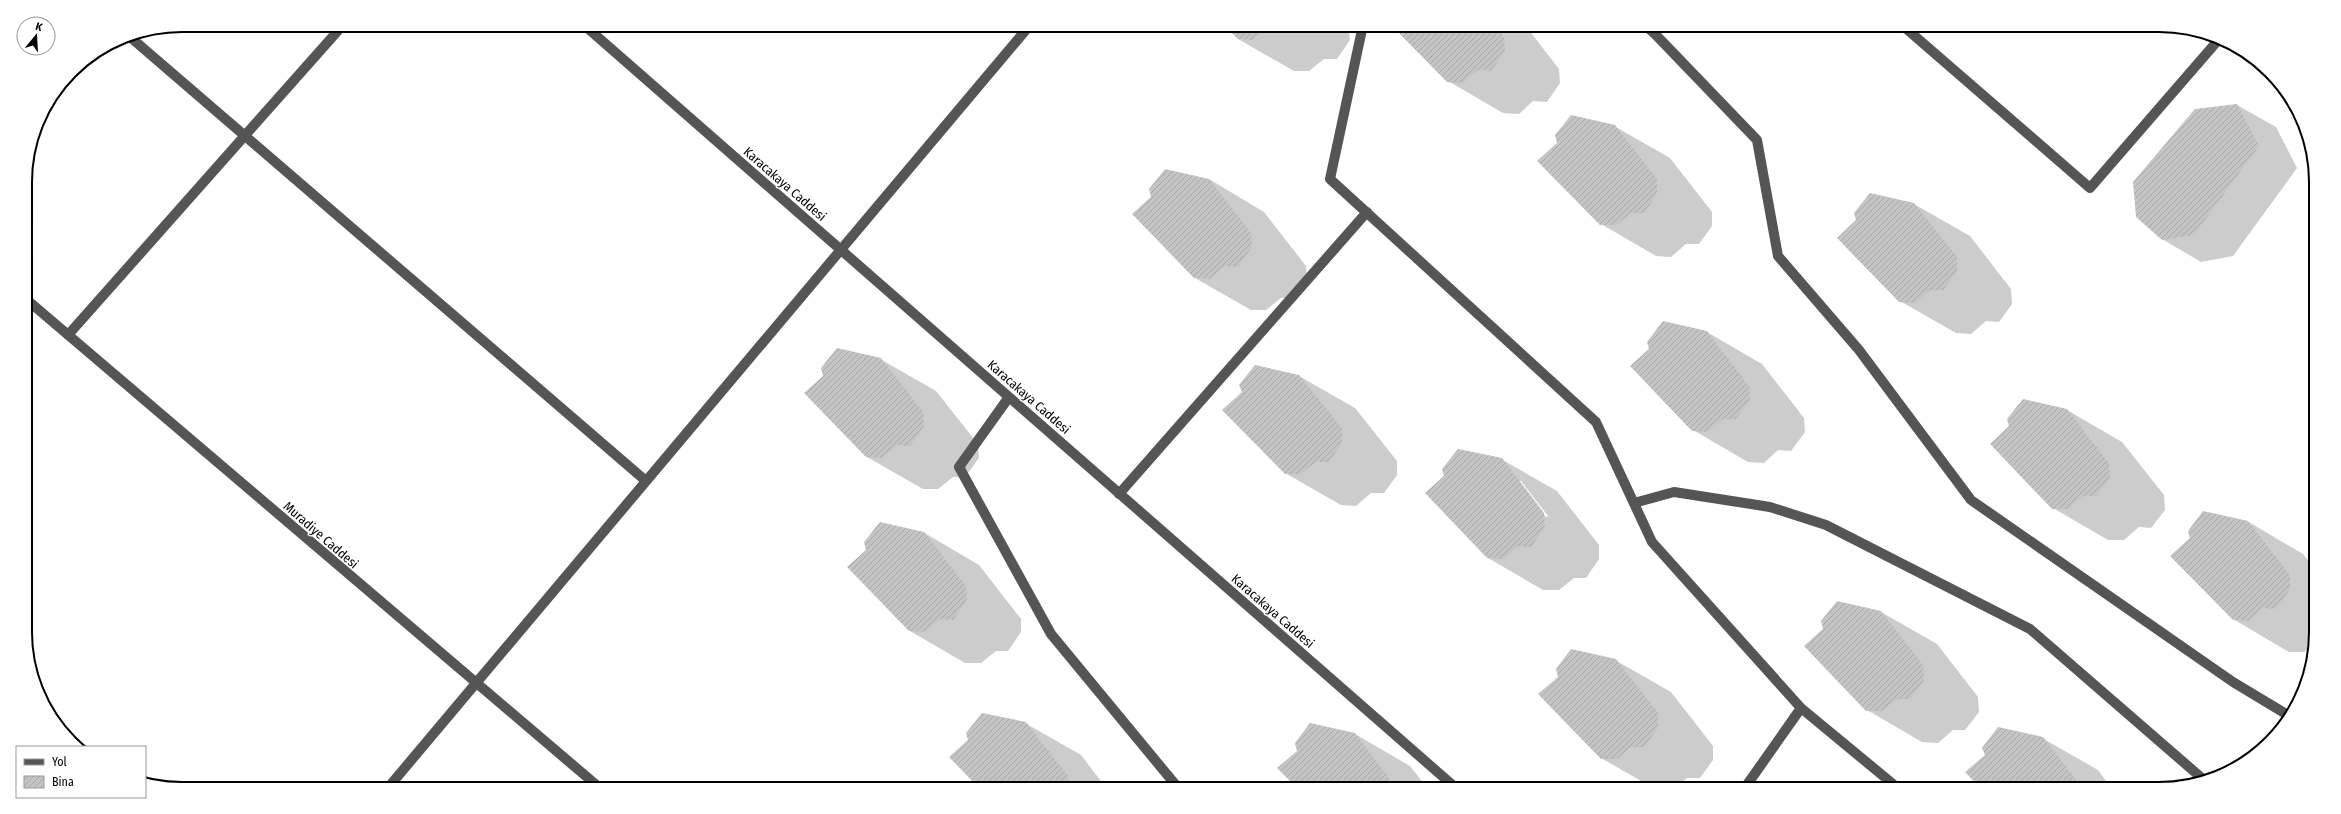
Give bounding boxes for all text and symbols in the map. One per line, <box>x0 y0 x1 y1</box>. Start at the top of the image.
north arrow <box>16 16 56 56</box>
text: K <box>34 20 45 34</box>
street label: Karacakaya Caddesi <box>741 144 829 224</box>
street label: Karacakaya Caddesi <box>985 357 1073 437</box>
street label: Muradiye Caddesi <box>281 498 361 572</box>
street label: Karacakaya Caddesi <box>1229 571 1317 651</box>
legend <box>16 746 146 798</box>
text: Yol <box>52 755 67 769</box>
text: Bina <box>52 775 74 789</box>

